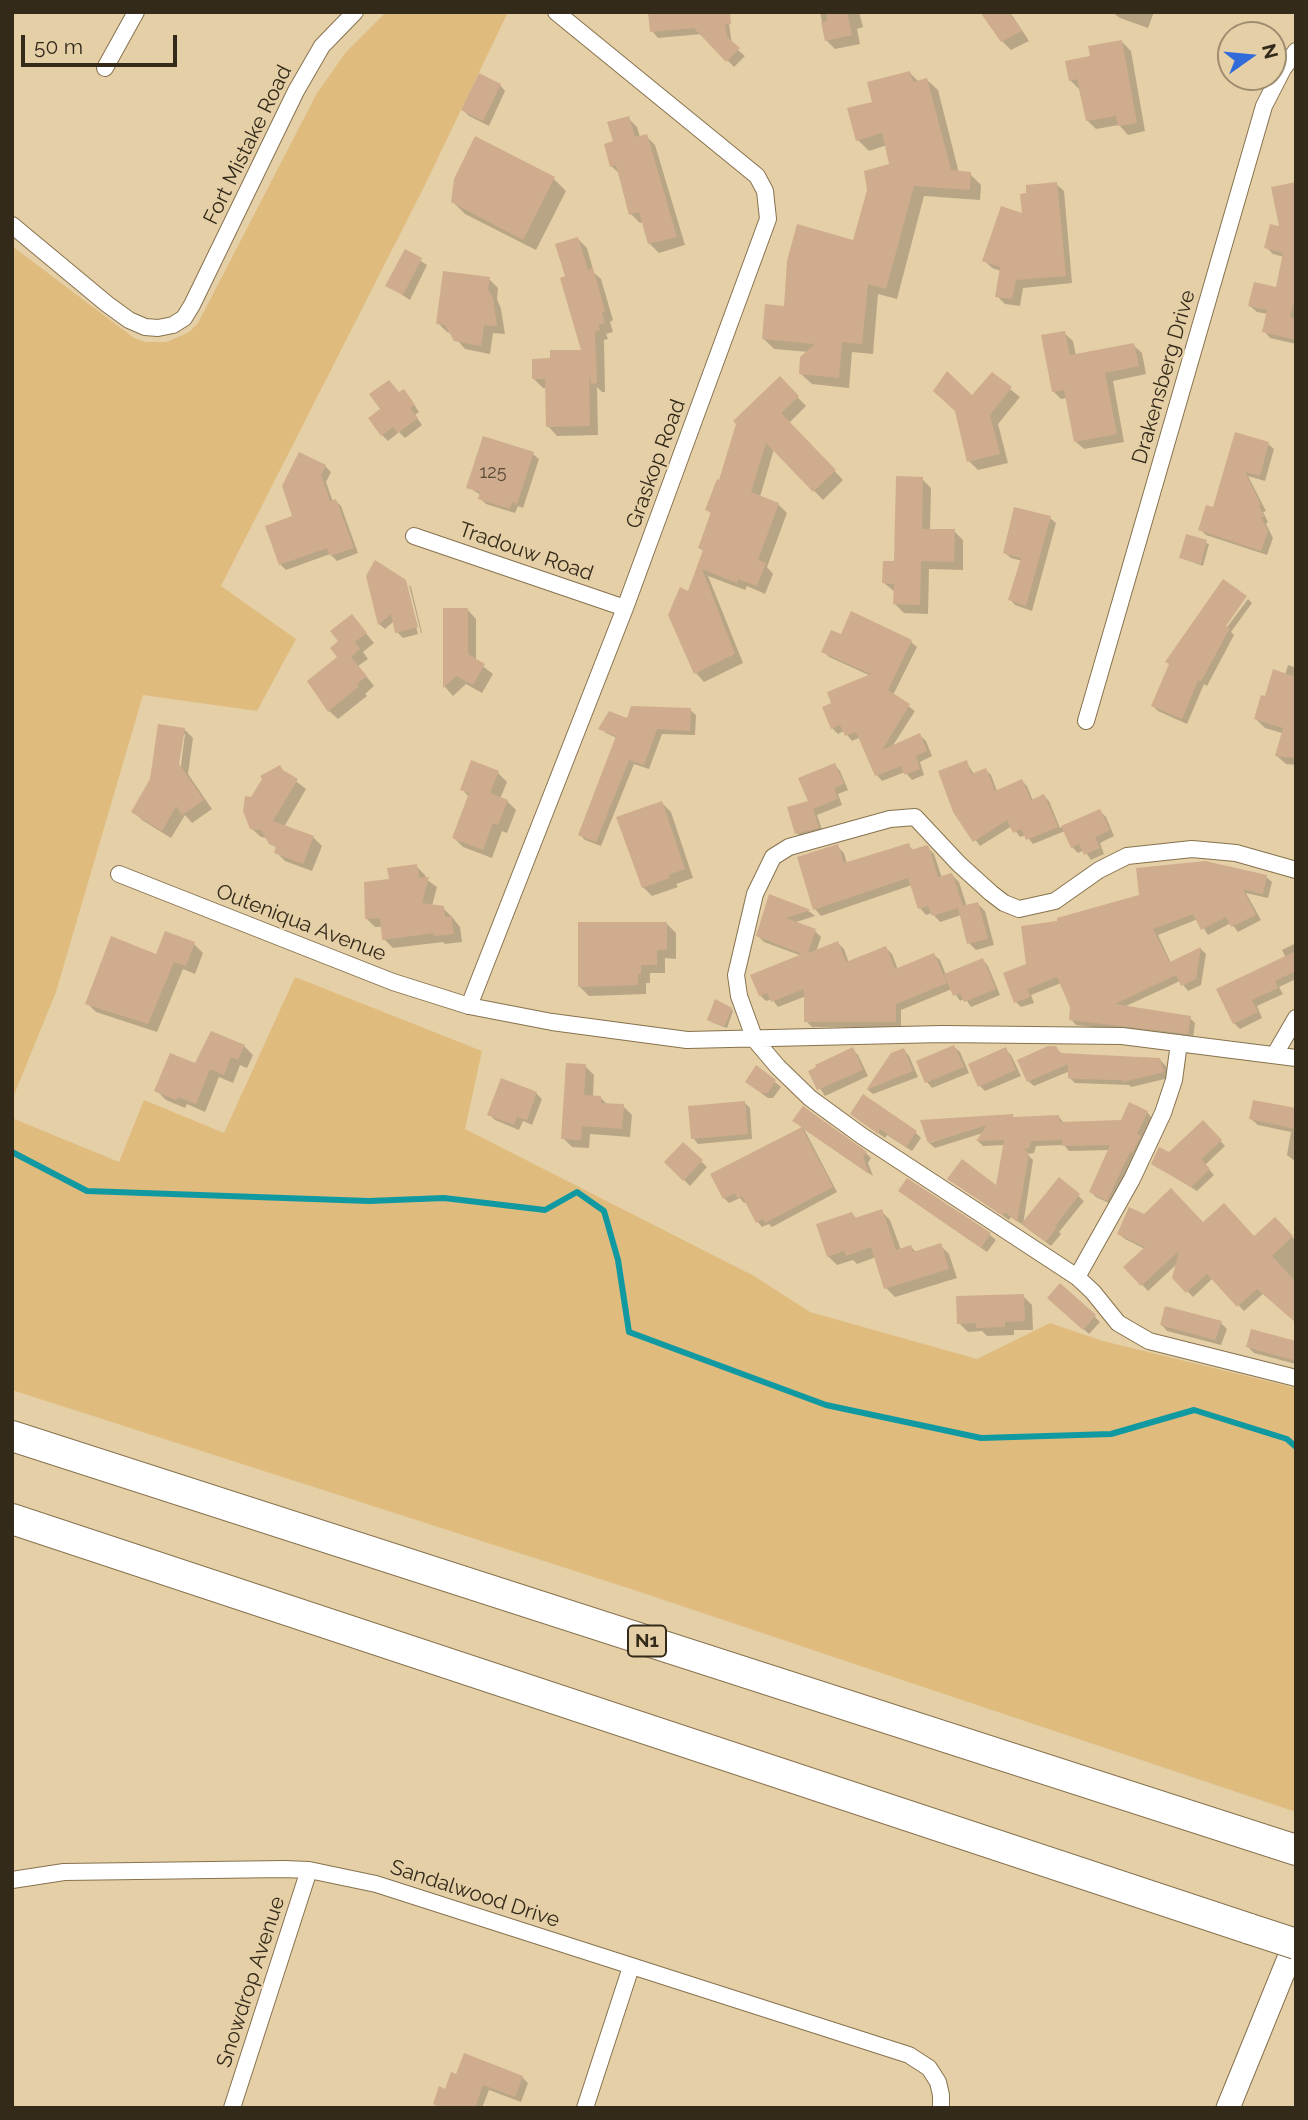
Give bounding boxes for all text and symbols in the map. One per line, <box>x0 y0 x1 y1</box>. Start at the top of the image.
scale bar <box>24 21 180 65</box>
north arrow <box>1217 21 1287 91</box>
text: 50 m <box>34 34 83 59</box>
text: N <box>1258 41 1283 61</box>
street label: Fort Mistake Road <box>198 61 298 229</box>
street label: Drakensberg Drive <box>1127 287 1201 467</box>
street label: Graskop Road <box>621 396 691 532</box>
house number: 125 <box>480 462 506 484</box>
street label: Tradouw Road <box>455 517 597 587</box>
street label: Outeniqua Avenue <box>212 879 390 967</box>
road number: N1 <box>628 1625 666 1656</box>
street label: Sandalwood Drive <box>387 1855 563 1933</box>
street label: Snowdrop Avenue <box>211 1893 291 2071</box>

